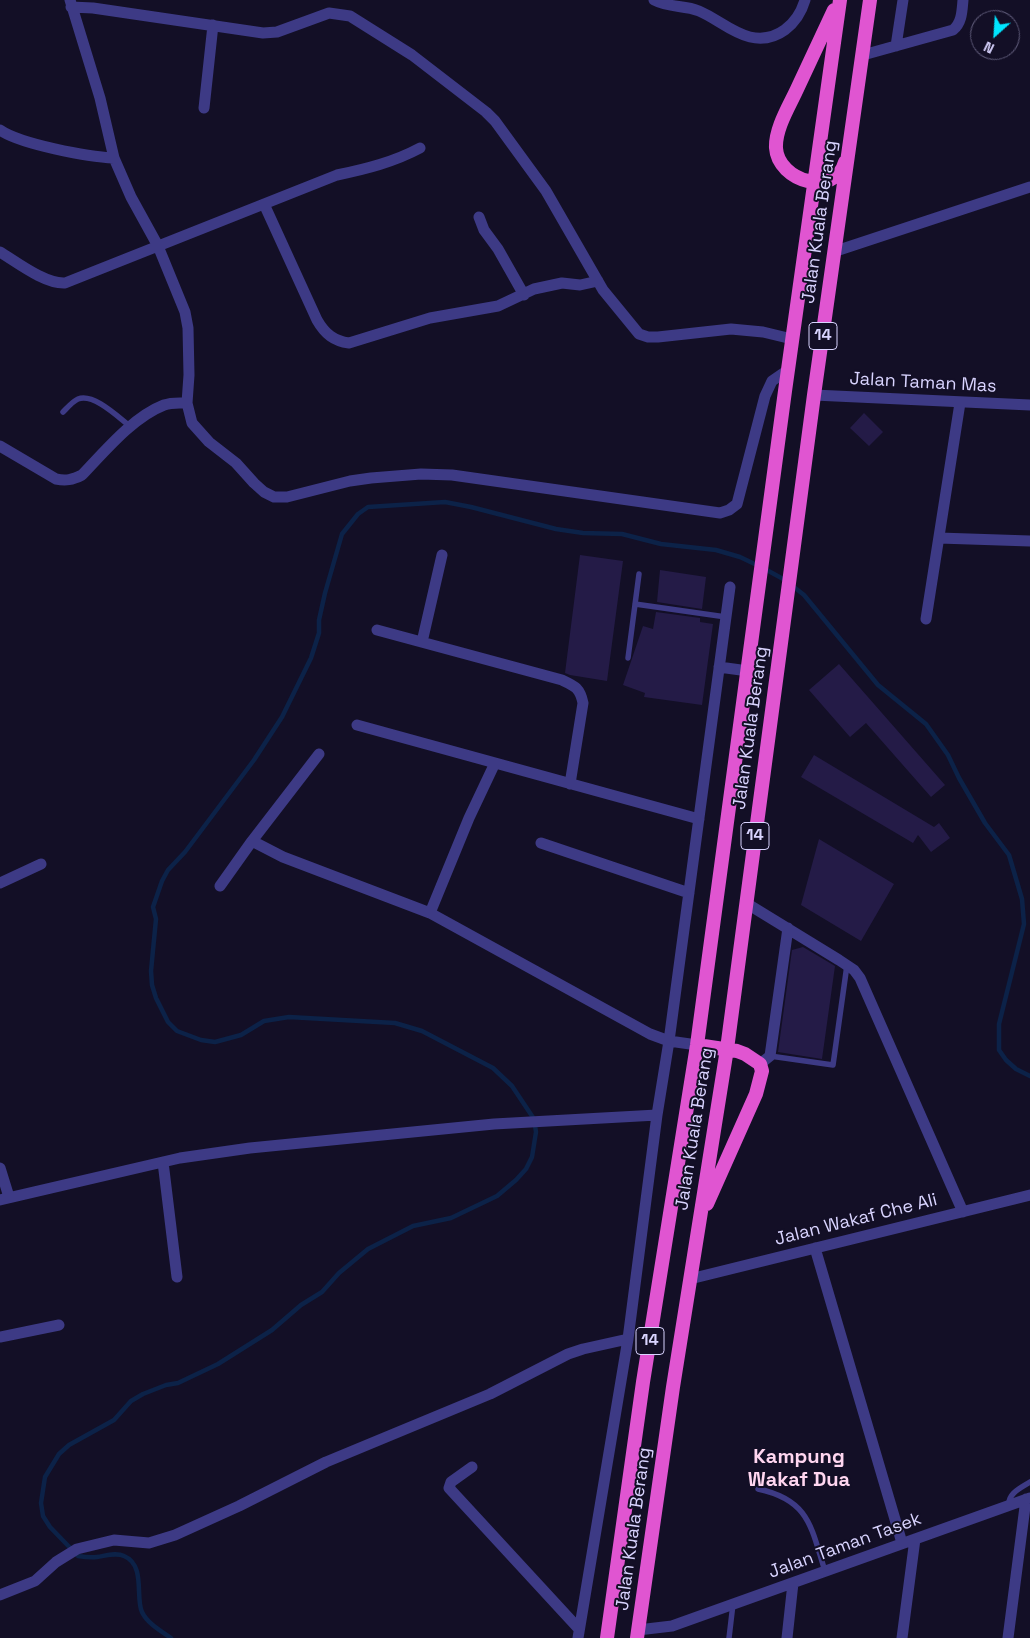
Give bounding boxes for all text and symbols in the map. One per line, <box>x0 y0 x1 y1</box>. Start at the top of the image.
north arrow <box>970 10 1020 60</box>
text: N <box>981 37 997 58</box>
street label: Jalan Kuala Berang <box>798 139 842 305</box>
road number: 14 <box>809 322 837 350</box>
street label: Jalan Taman Mas <box>849 368 997 398</box>
street label: Jalan Kuala Berang <box>729 645 773 811</box>
road number: 14 <box>741 822 769 849</box>
street label: Jalan Kuala Berang <box>671 1046 719 1212</box>
street label: Jalan Wakaf Che Ali <box>772 1189 940 1251</box>
road number: 14 <box>636 1328 664 1354</box>
street label: Jalan Kuala Berang <box>612 1446 656 1612</box>
district label: Kampung Wakaf Dua <box>748 1446 850 1493</box>
street label: Jalan Taman Tasek <box>766 1508 924 1584</box>

